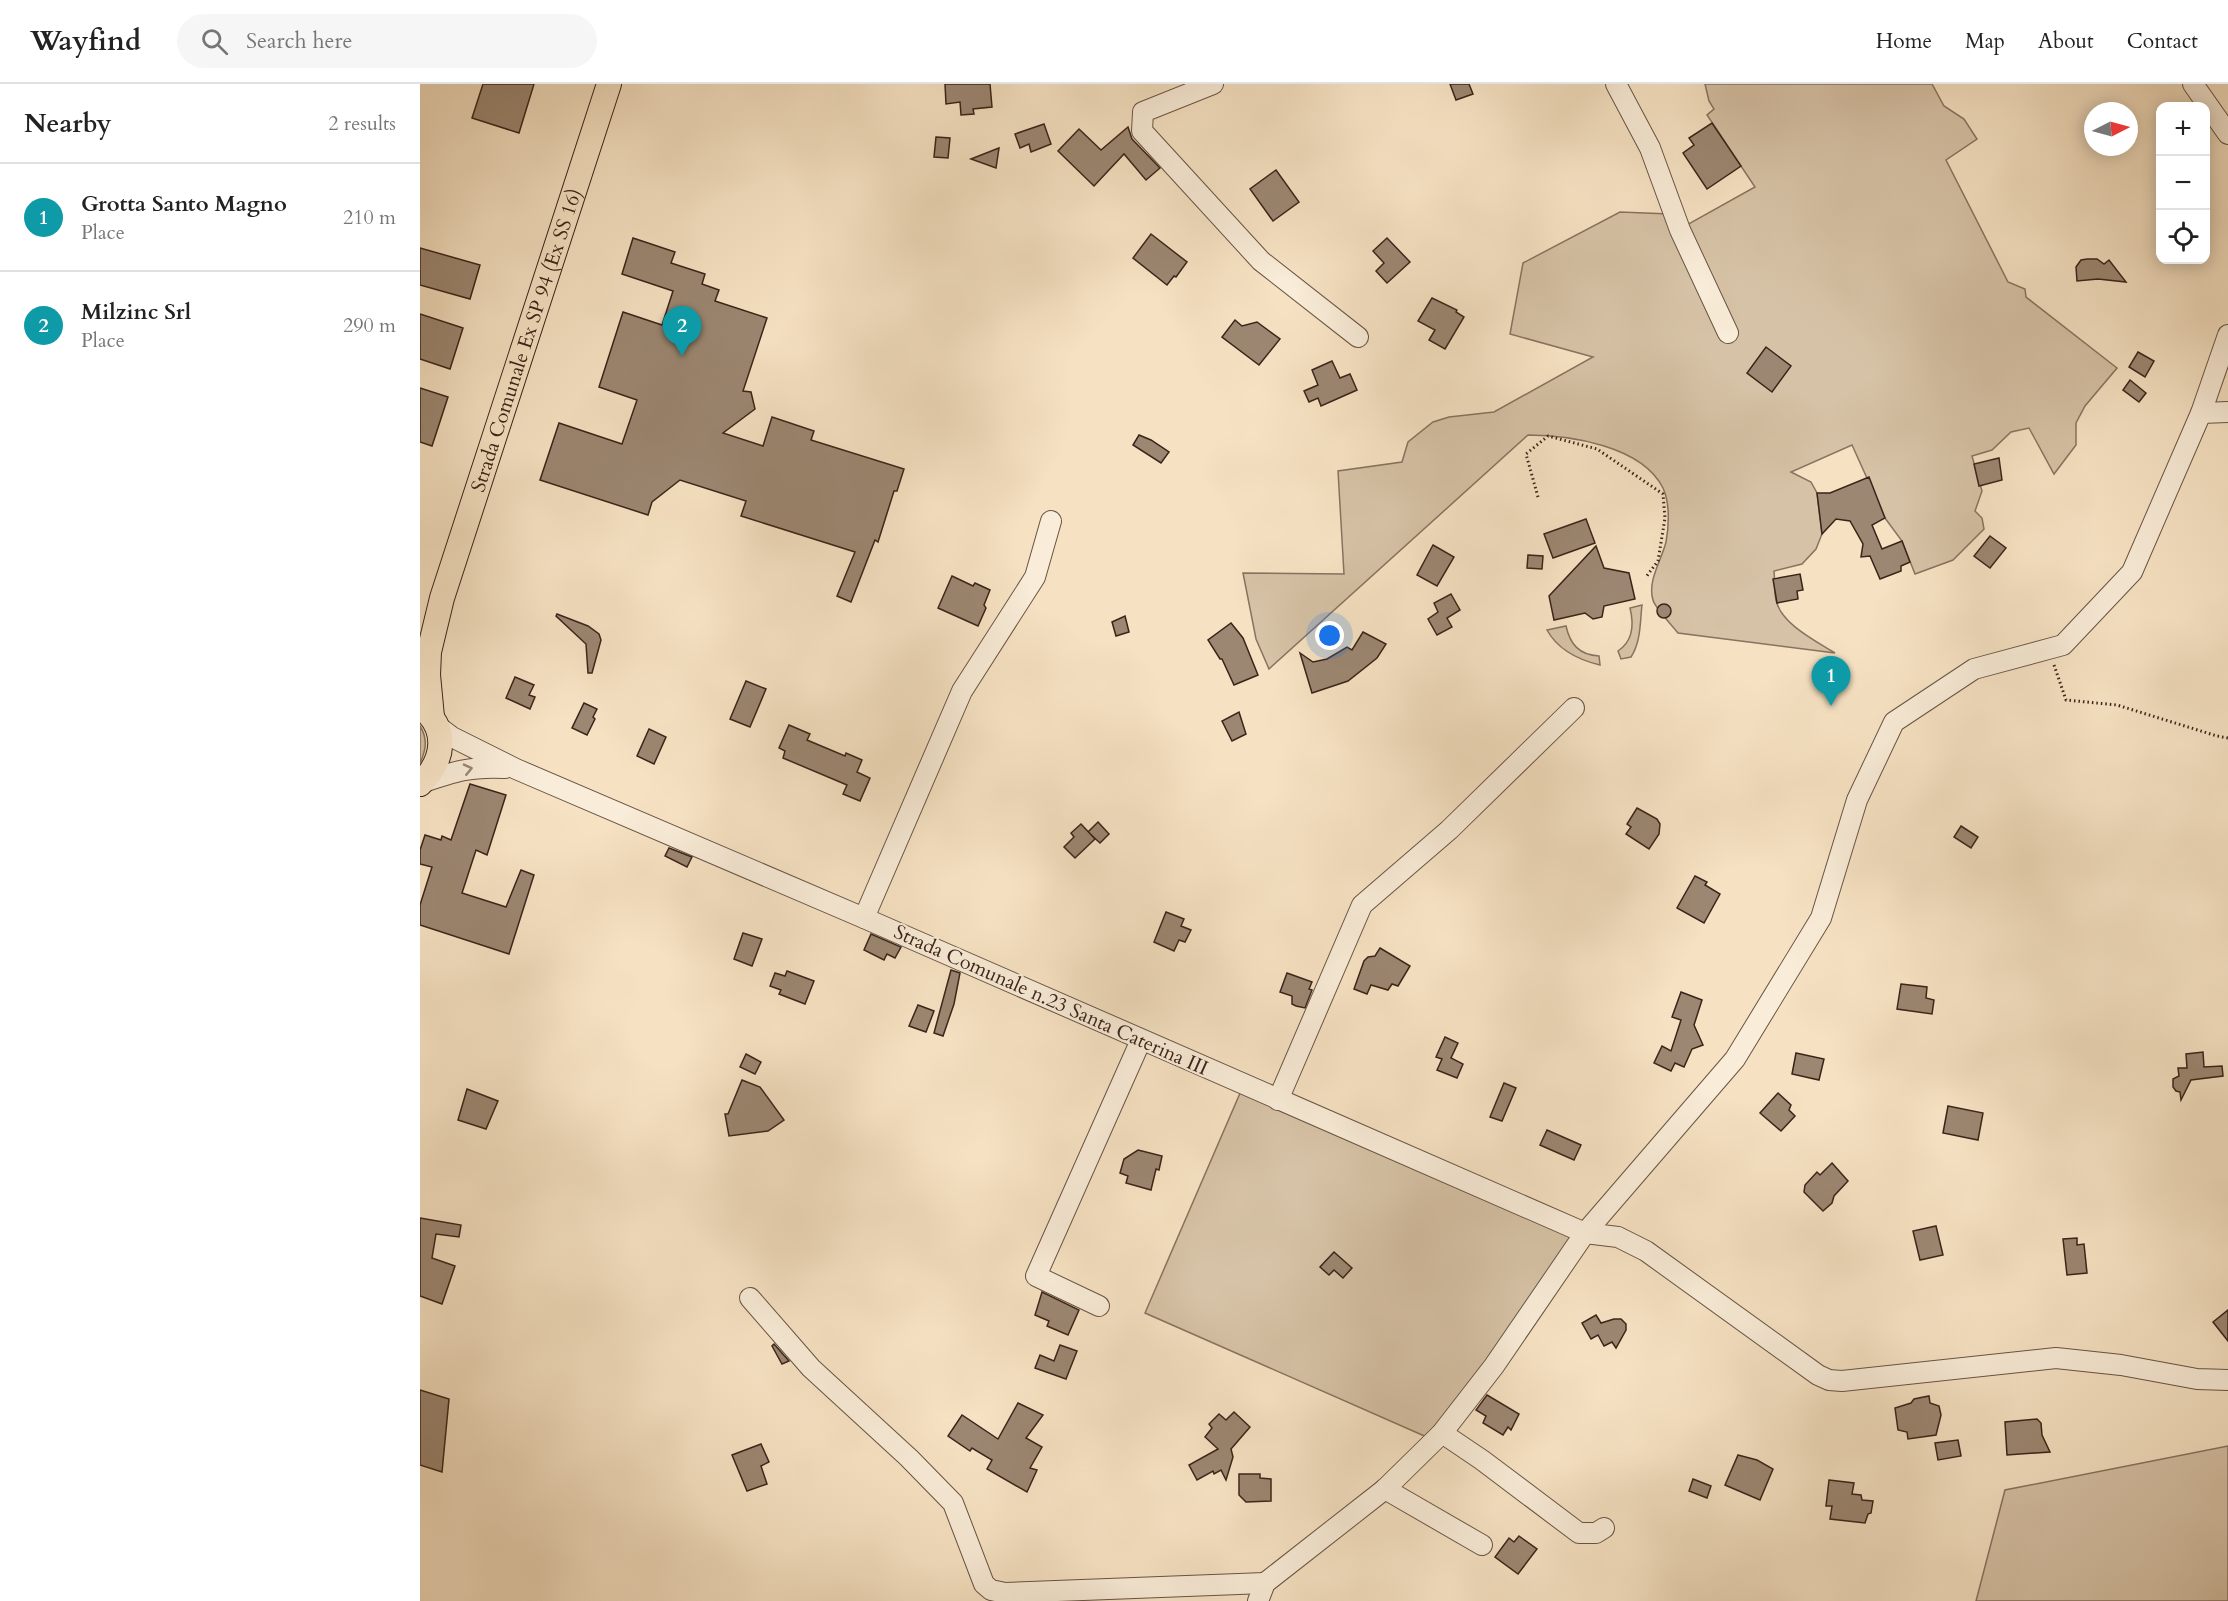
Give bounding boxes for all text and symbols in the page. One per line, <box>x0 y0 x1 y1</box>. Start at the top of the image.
search box <box>177 14 597 68</box>
text: Wayfind <box>30 22 141 60</box>
icon: search <box>198 25 231 58</box>
text: Search here <box>246 26 353 56</box>
text: Home <box>1876 27 1932 56</box>
text: Map <box>1965 27 2005 56</box>
text: About <box>2038 27 2094 56</box>
text: Contact <box>2127 27 2198 56</box>
north arrow <box>2084 102 2138 156</box>
map controls <box>2156 102 2210 264</box>
button: + <box>2156 102 2210 156</box>
text: Nearby <box>24 106 112 141</box>
text: 2 results <box>328 110 396 137</box>
button: − <box>2156 156 2210 210</box>
street label: Strada Comunale Ex SP 94 (Ex SS 16) <box>464 185 588 495</box>
text: Grotta Santo Magno <box>81 189 287 219</box>
text: 1 <box>38 204 49 231</box>
text: 210 m <box>343 204 396 231</box>
button: locate <box>2156 210 2210 264</box>
text: Place <box>81 219 125 246</box>
text: Milzinc Srl <box>81 297 191 327</box>
pin: 2 <box>662 306 702 356</box>
text: 2 <box>38 312 49 339</box>
text: 290 m <box>343 312 396 339</box>
text: Place <box>81 327 125 354</box>
your location <box>1315 621 1344 650</box>
pin: 1 <box>1812 656 1850 706</box>
one-way arrow <box>462 763 472 776</box>
street label: Strada Comunale n.23 Santa Caterina III <box>890 918 1212 1082</box>

